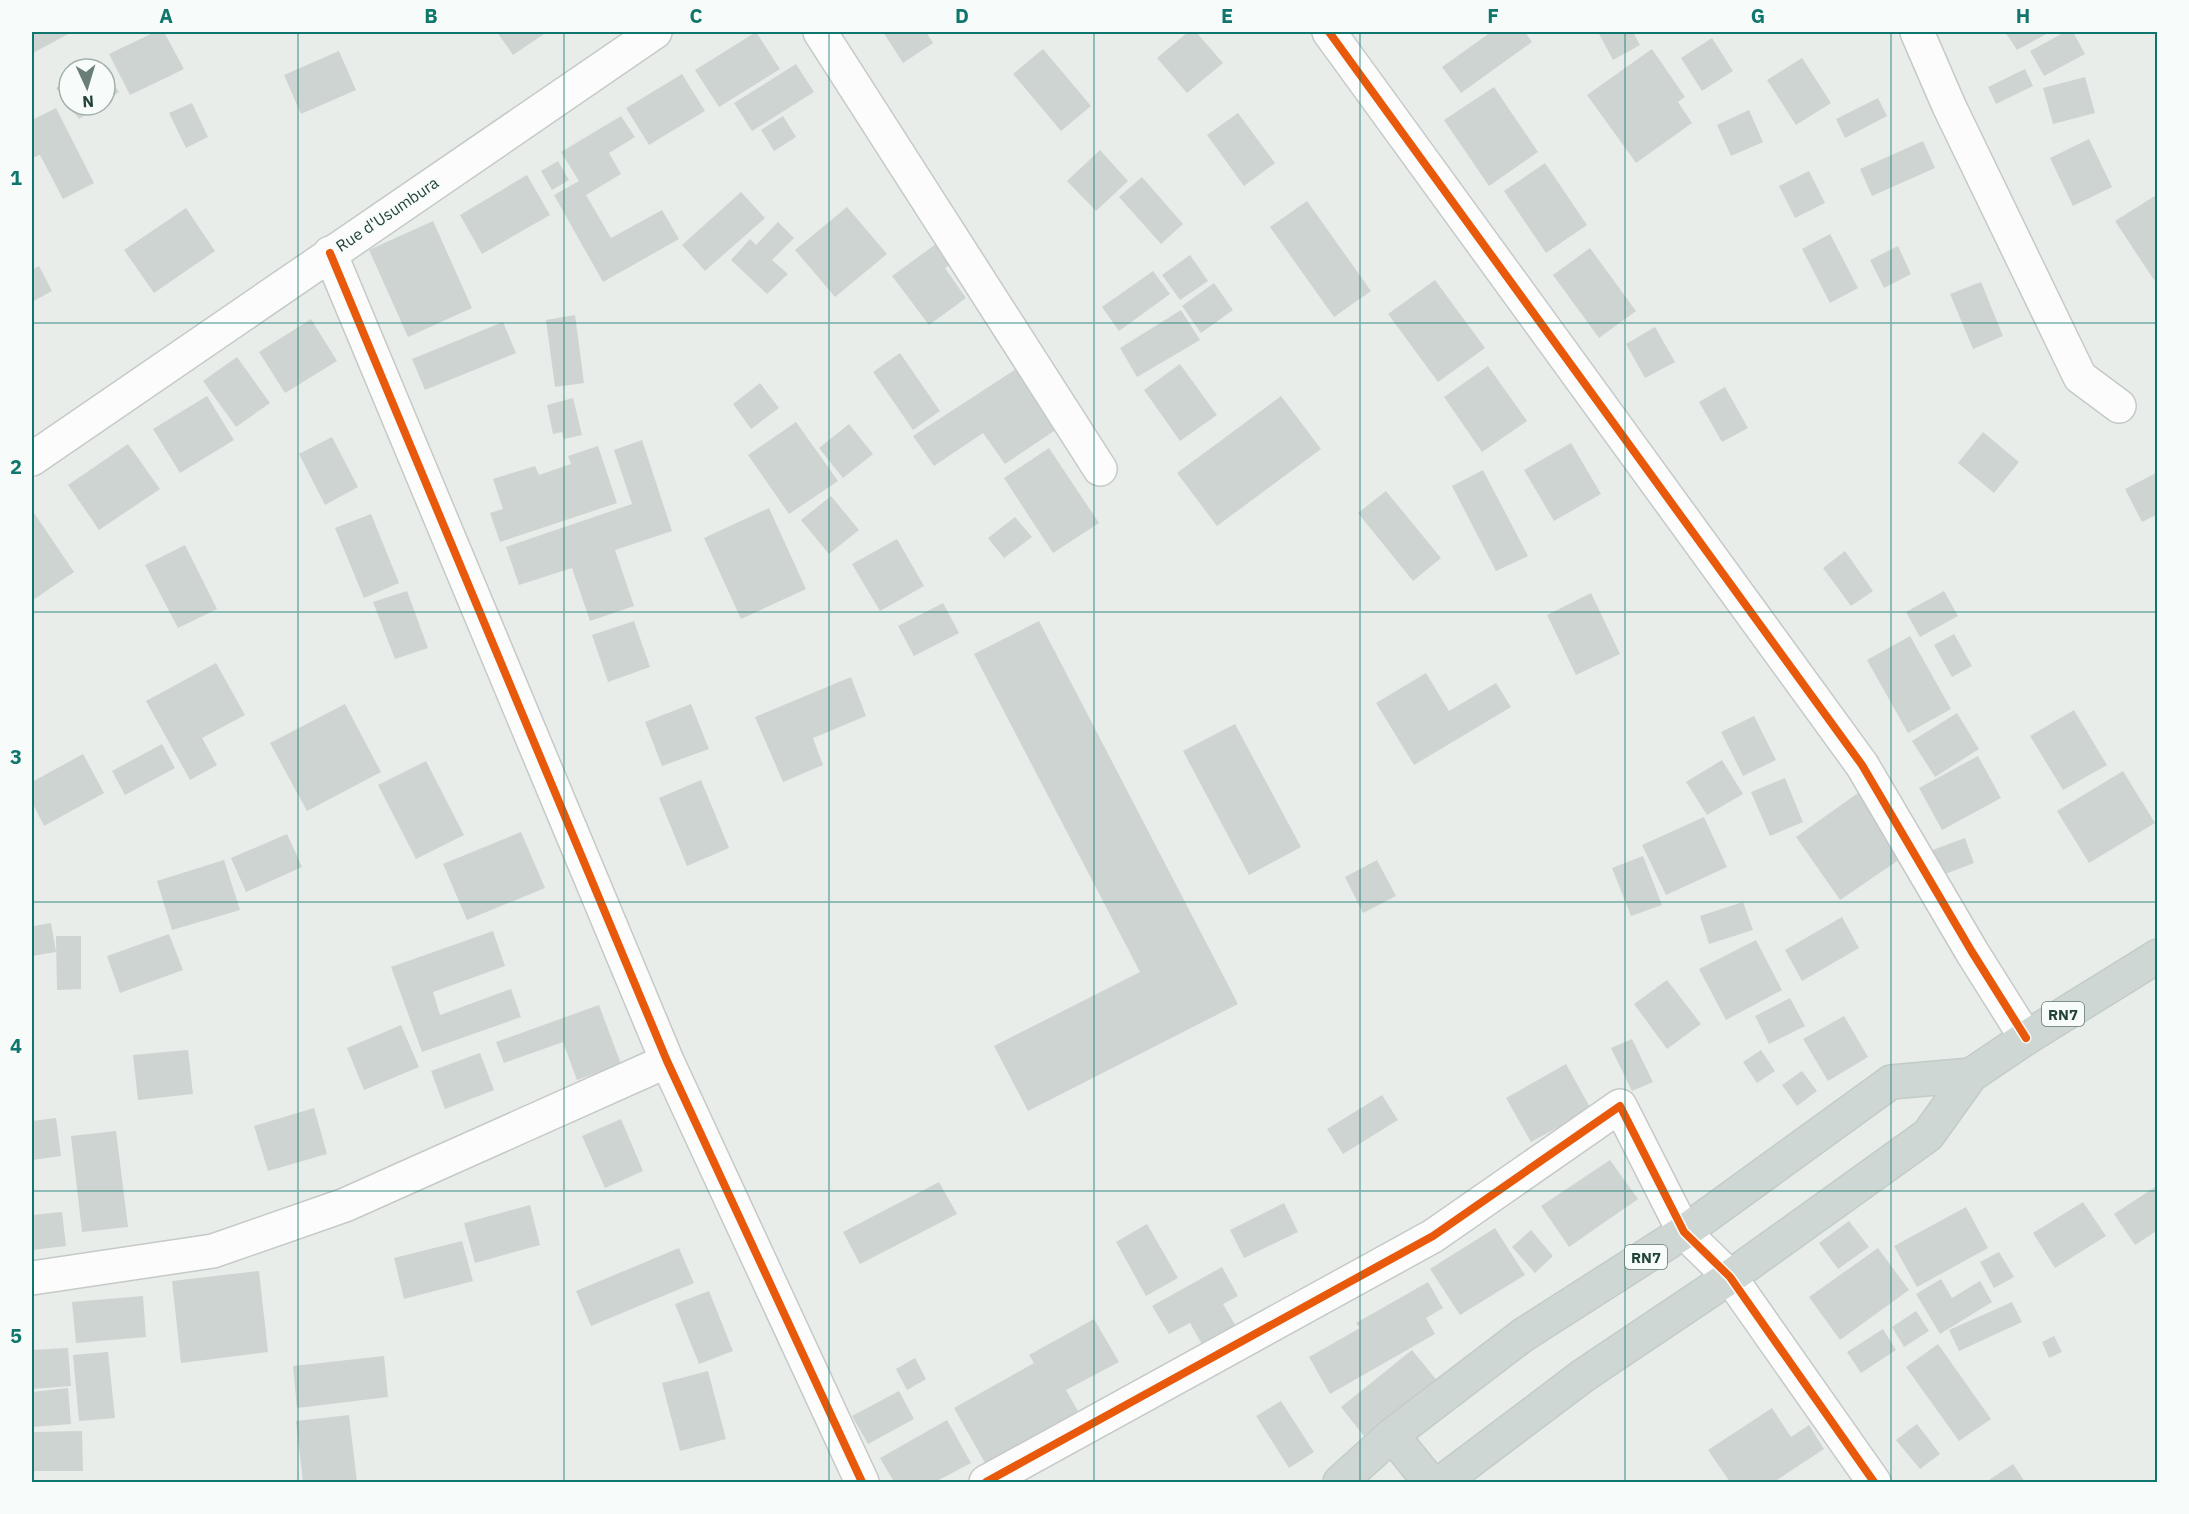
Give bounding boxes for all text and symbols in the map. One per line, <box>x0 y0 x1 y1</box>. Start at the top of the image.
text: A <box>159 2 173 29</box>
text: B <box>424 2 438 29</box>
text: C <box>689 2 703 29</box>
text: D <box>955 2 969 29</box>
text: E <box>1221 2 1233 29</box>
text: F <box>1487 2 1499 29</box>
text: G <box>1751 2 1765 29</box>
text: H <box>2016 2 2030 29</box>
north arrow <box>57 57 117 117</box>
text: N <box>82 92 95 112</box>
text: 1 <box>10 164 22 191</box>
street label: Rue d'Usumbura <box>332 172 442 256</box>
text: 2 <box>10 453 22 480</box>
text: 3 <box>10 743 22 770</box>
road number: RN7 <box>2042 1002 2084 1026</box>
text: 4 <box>10 1032 22 1059</box>
road number: RN7 <box>1625 1245 1667 1269</box>
text: 5 <box>10 1322 22 1349</box>

